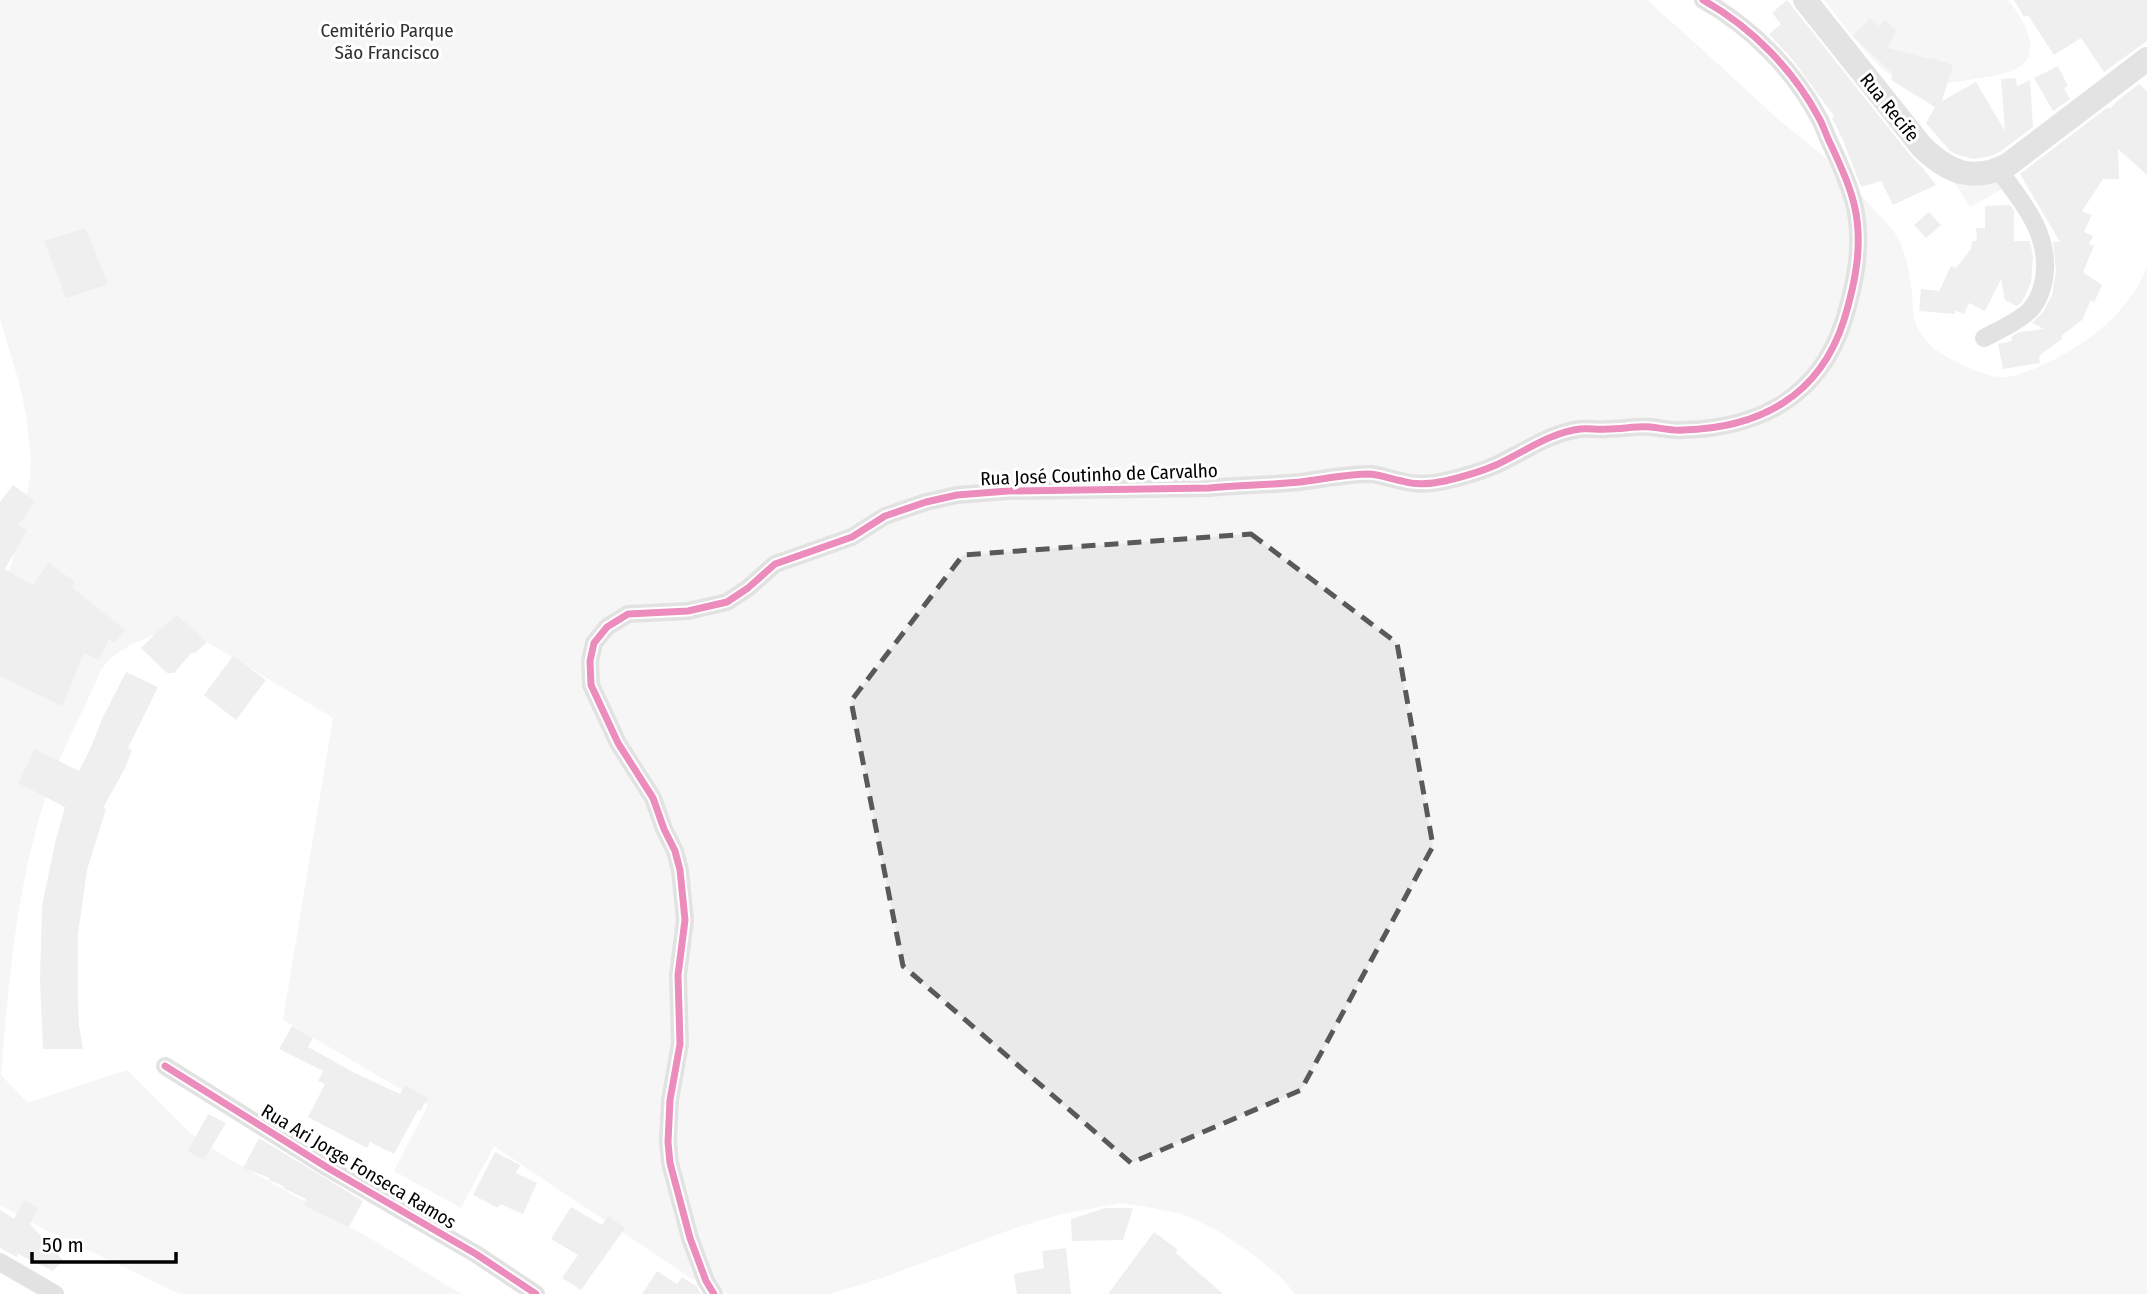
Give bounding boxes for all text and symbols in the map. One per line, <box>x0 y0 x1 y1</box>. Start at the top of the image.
park label: Cemitério Parque São Francisco <box>320 19 454 64</box>
street label: Rua Recife <box>1855 68 1924 146</box>
street label: Rua José Coutinho de Carvalho <box>980 459 1218 490</box>
street label: Rua Ari Jorge Fonseca Ramos <box>257 1099 460 1234</box>
scale bar <box>32 1220 175 1264</box>
text: 50 m <box>42 1232 84 1258</box>

